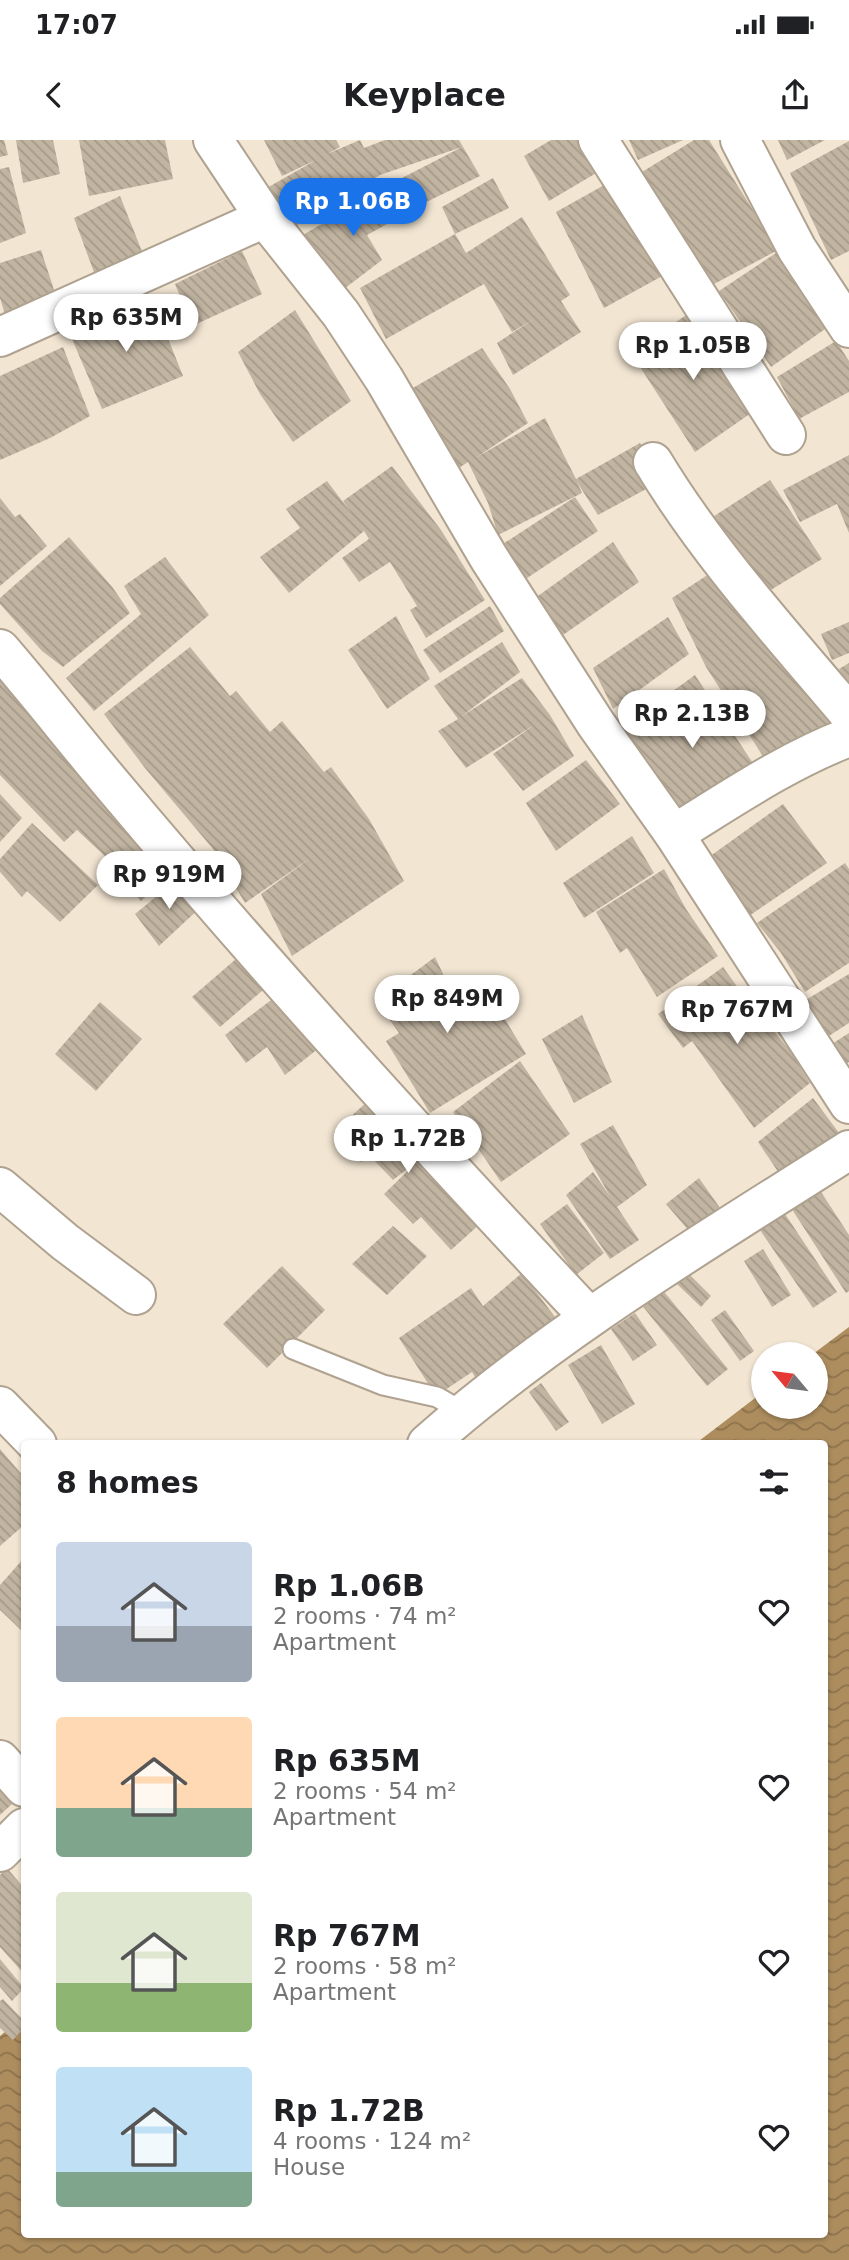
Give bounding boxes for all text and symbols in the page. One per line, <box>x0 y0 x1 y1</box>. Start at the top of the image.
text: 17:07 <box>35 10 118 40</box>
icon: back <box>35 76 73 114</box>
text: Keyplace <box>343 76 506 114</box>
icon: share <box>776 76 814 114</box>
pin: Rp 1.06B <box>281 178 425 238</box>
text: Rp 1.06B <box>295 188 411 214</box>
pin: Rp 635M <box>61 294 191 354</box>
text: Rp 635M <box>69 304 183 330</box>
pin: Rp 1.05B <box>621 322 765 382</box>
text: Rp 1.05B <box>635 332 751 358</box>
pin: Rp 2.13B <box>620 690 764 750</box>
text: Rp 2.13B <box>634 700 750 726</box>
pin: Rp 919M <box>104 852 234 911</box>
text: Rp 919M <box>112 861 226 887</box>
pin: Rp 849M <box>382 976 512 1035</box>
text: Rp 849M <box>390 985 504 1011</box>
pin: Rp 767M <box>672 986 802 1046</box>
text: Rp 767M <box>680 996 794 1022</box>
pin: Rp 1.72B <box>336 1116 480 1175</box>
text: Rp 1.72B <box>350 1125 466 1151</box>
north arrow <box>751 1342 828 1419</box>
map controls <box>751 1342 828 1419</box>
icon: filters <box>755 1463 793 1501</box>
text: 8 homes <box>56 1465 199 1500</box>
text: Rp 1.06B <box>273 1568 425 1603</box>
icon: home <box>112 1570 196 1654</box>
icon: heart <box>755 1593 793 1631</box>
text: 2 rooms · 74 m² <box>273 1603 457 1629</box>
text: Apartment <box>273 1629 396 1655</box>
text: Rp 635M <box>273 1743 421 1778</box>
icon: home <box>112 1745 196 1829</box>
icon: heart <box>755 1768 793 1806</box>
text: 2 rooms · 54 m² <box>273 1778 457 1804</box>
text: Apartment <box>273 1804 396 1830</box>
text: Rp 767M <box>273 1918 421 1953</box>
icon: home <box>112 1920 196 2004</box>
icon: heart <box>755 1943 793 1981</box>
text: 2 rooms · 58 m² <box>273 1953 457 1979</box>
text: Apartment <box>273 1979 396 2005</box>
text: Rp 1.72B <box>273 2093 425 2128</box>
icon: home <box>112 2095 196 2179</box>
icon: heart <box>755 2118 793 2156</box>
text: 4 rooms · 124 m² <box>273 2128 471 2154</box>
text: House <box>273 2154 345 2180</box>

